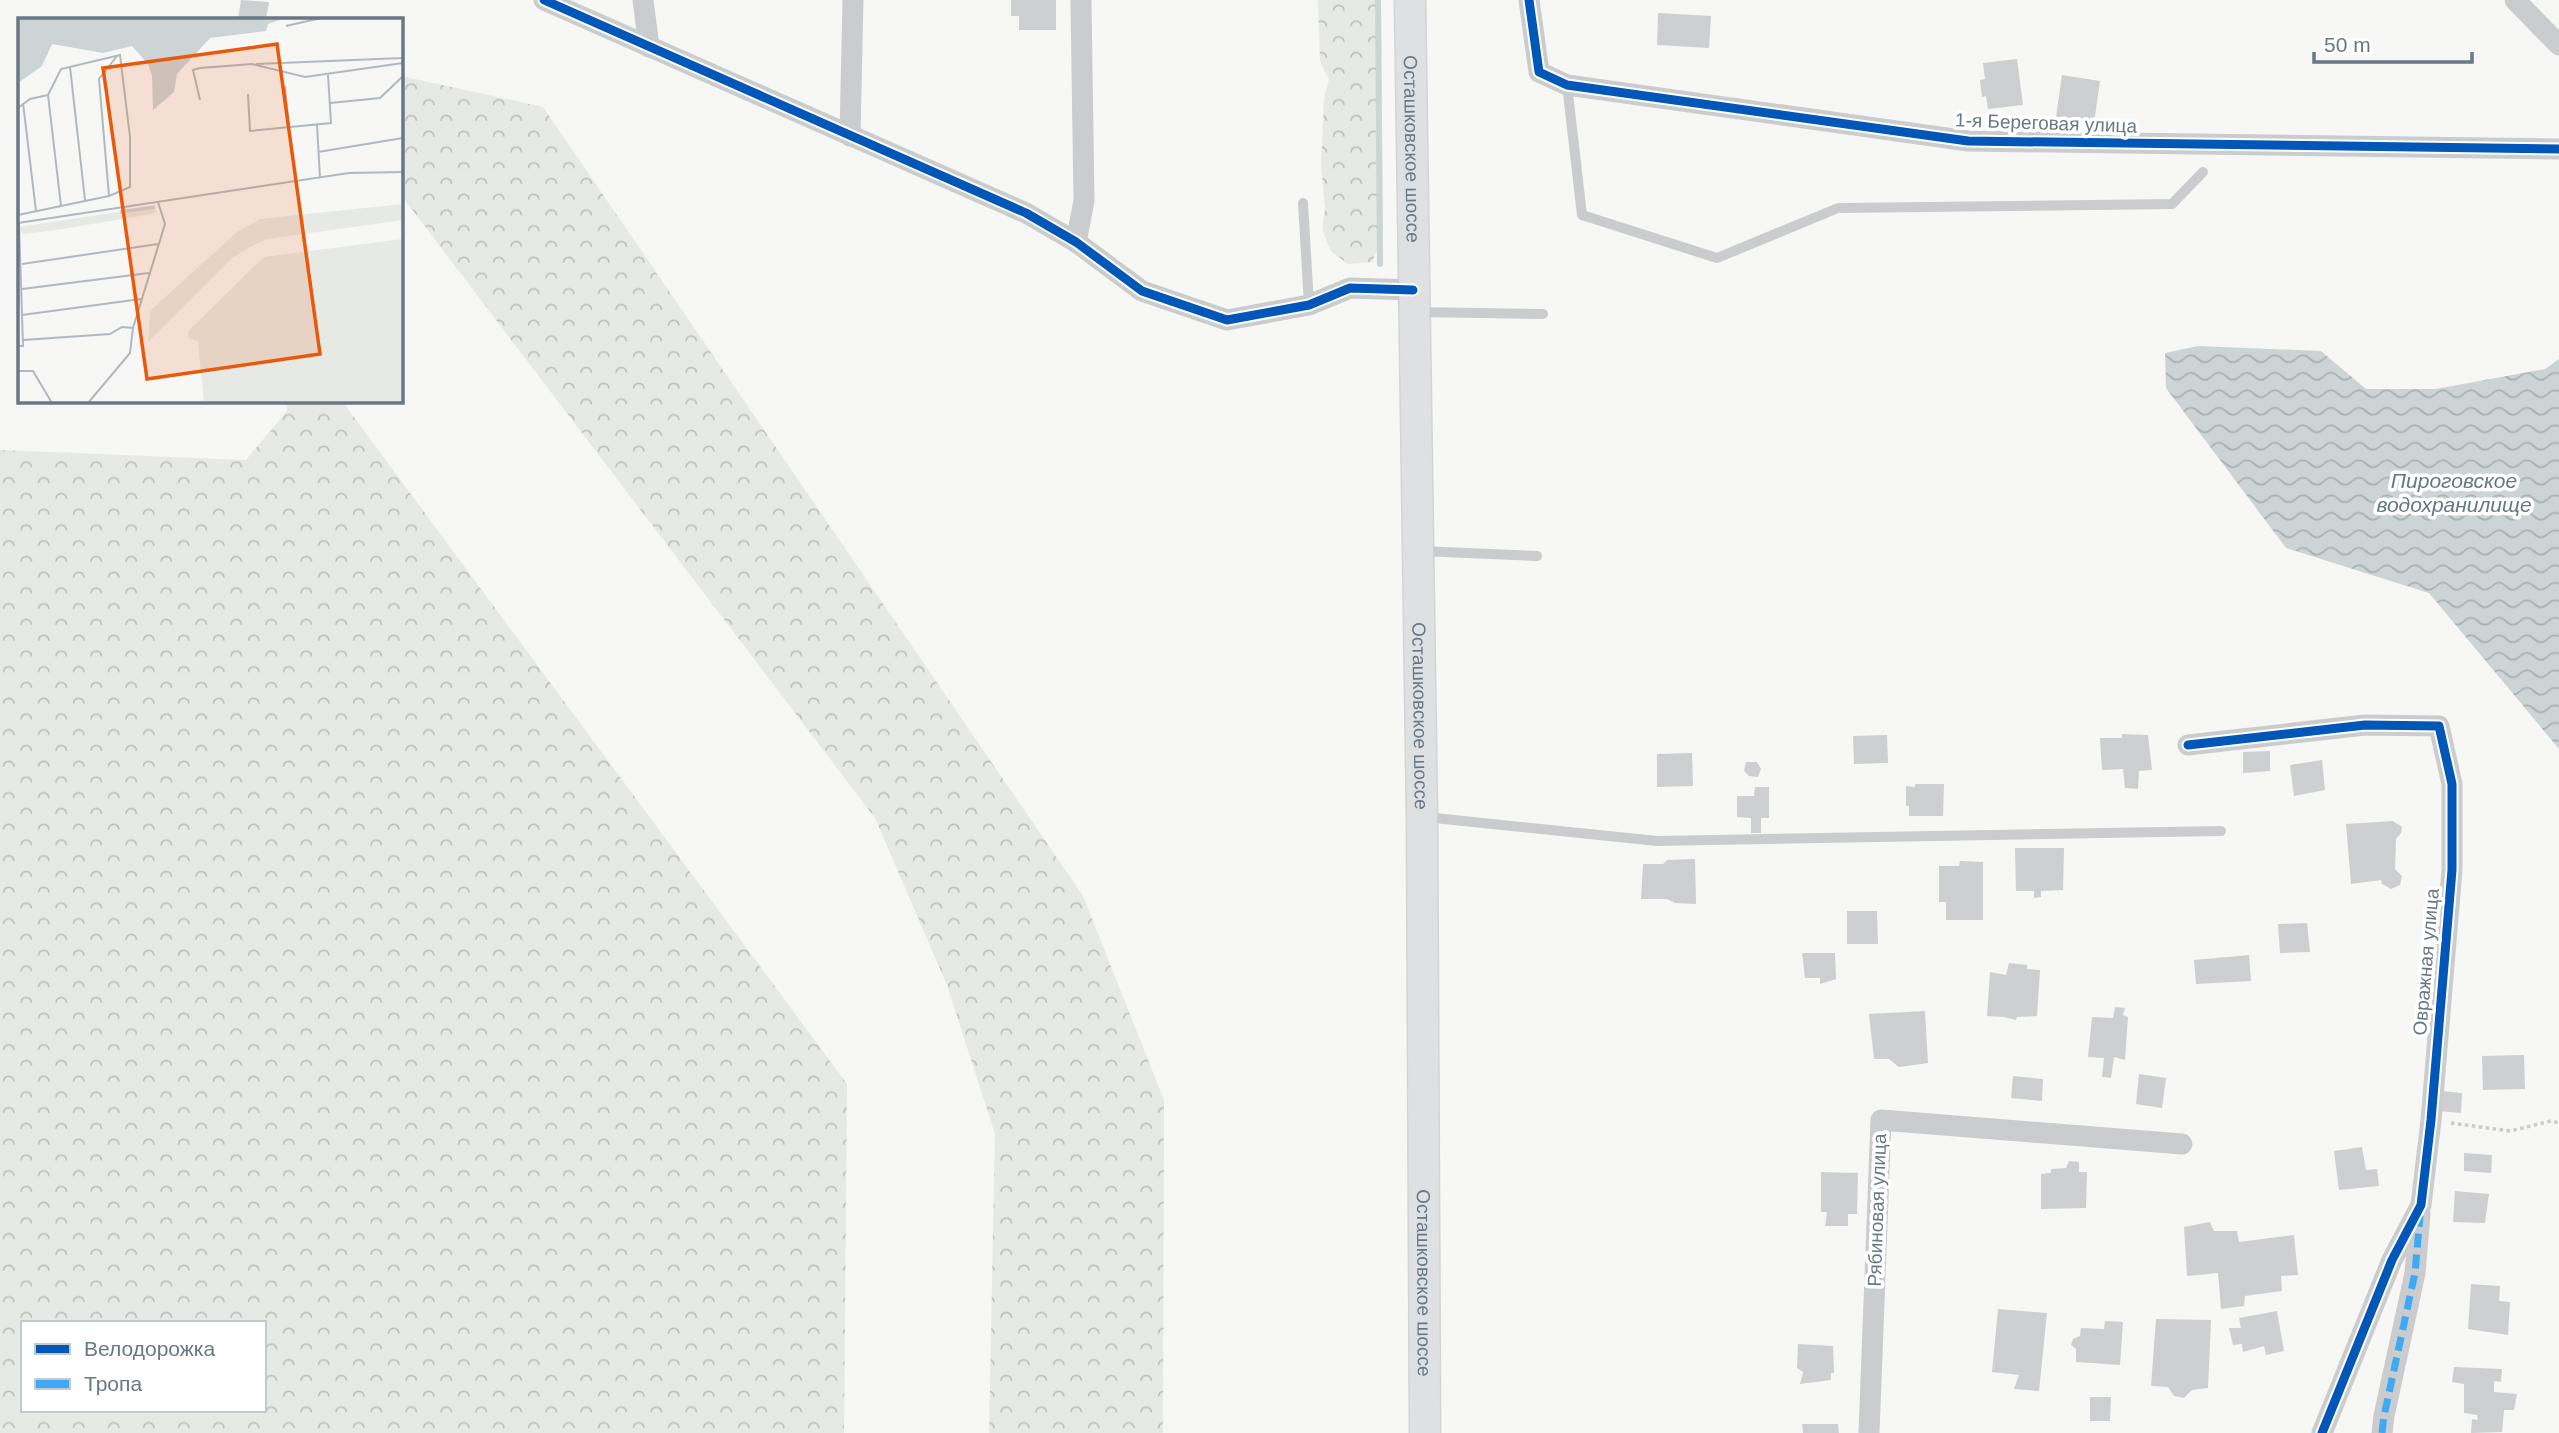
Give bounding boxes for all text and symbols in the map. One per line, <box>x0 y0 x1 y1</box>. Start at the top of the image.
inset map <box>18 18 402 402</box>
scale bar <box>2314 21 2472 65</box>
text: 50 m <box>2324 33 2371 56</box>
street label: Осташковское шоссе <box>1400 55 1424 243</box>
street label: 1-я Береговая улица <box>1955 109 2138 137</box>
water label: Пироговское водохранилище <box>2376 469 2532 516</box>
street label: Осташковское шоссе <box>1409 622 1432 810</box>
street label: Овражная улица <box>2409 887 2443 1036</box>
street label: Рябиновая улица <box>1864 1133 1890 1287</box>
street label: Осташковское шоссе <box>1413 1189 1435 1377</box>
legend <box>21 1321 266 1412</box>
text: Велодорожка <box>84 1337 215 1360</box>
text: Тропа <box>84 1372 142 1395</box>

